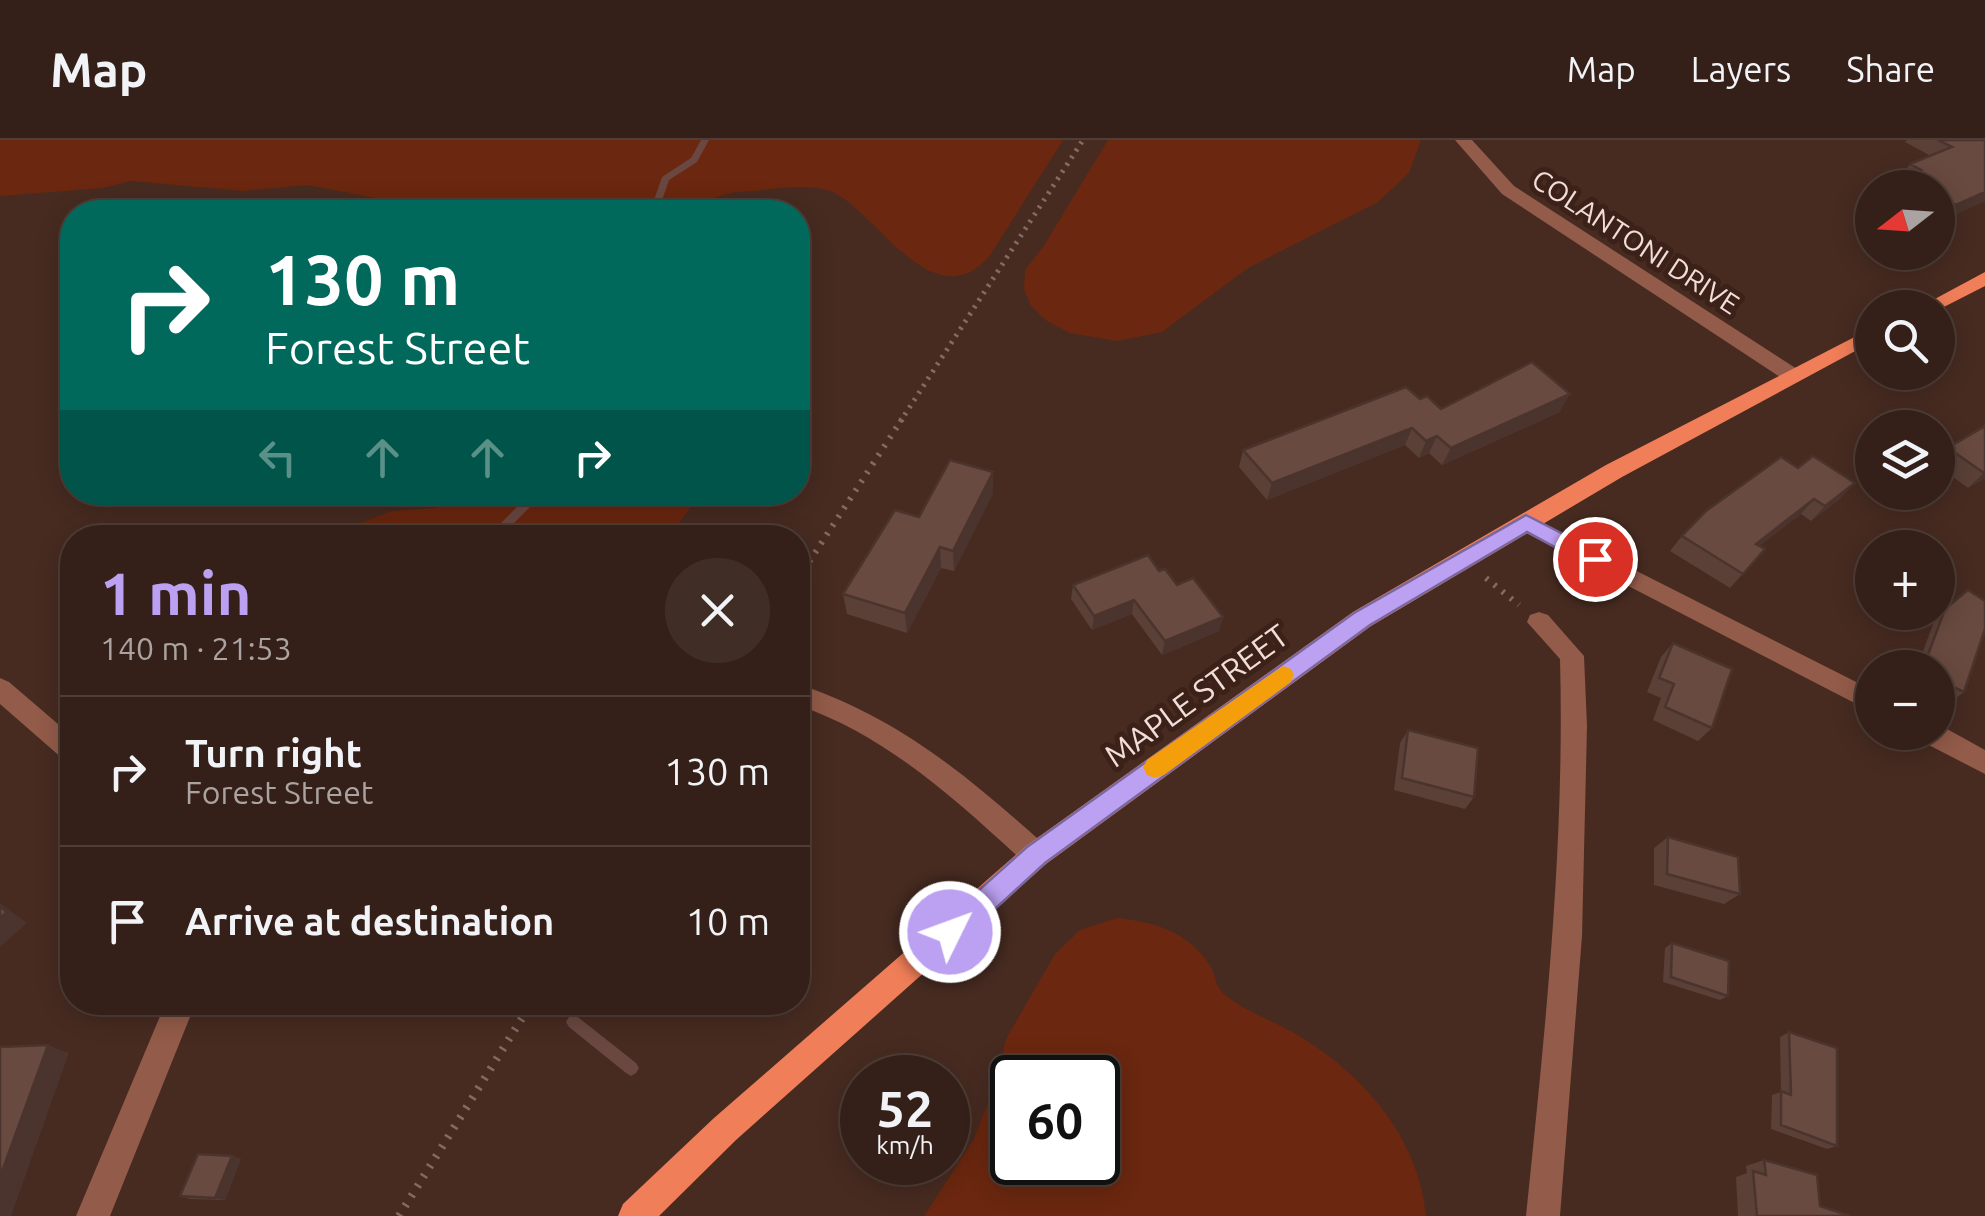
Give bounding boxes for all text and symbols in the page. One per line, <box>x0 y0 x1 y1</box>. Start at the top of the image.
text: Map <box>50 42 148 96</box>
text: Map <box>1567 49 1636 89</box>
text: Layers <box>1691 49 1791 89</box>
text: Share <box>1846 49 1935 89</box>
street label: COLANTONI DRIVE <box>1527 163 1745 319</box>
north arrow <box>1855 170 1955 270</box>
map controls <box>1855 170 1955 750</box>
icon: right <box>100 240 230 370</box>
text: 130 m <box>265 240 460 318</box>
button: search <box>1855 290 1955 390</box>
text: Forest Street <box>265 322 530 373</box>
button: layers <box>1855 410 1955 510</box>
icon: left <box>250 430 305 485</box>
icon: ahead <box>355 430 410 485</box>
icon: ahead <box>460 430 515 485</box>
icon: right <box>565 430 620 485</box>
pin <box>1553 517 1638 602</box>
button: + <box>1855 530 1955 630</box>
icon: arrive <box>1568 532 1623 587</box>
button: close <box>665 558 770 663</box>
text: 1 min <box>100 559 252 626</box>
street label: MAPLE STREET <box>1097 616 1295 773</box>
text: 140 m · 21:53 <box>100 630 292 666</box>
button: − <box>1855 650 1955 750</box>
text: Turn right <box>185 732 362 774</box>
icon: right <box>100 744 155 799</box>
text: 130 m <box>664 750 770 792</box>
text: Forest Street <box>185 774 373 810</box>
position arrow <box>898 880 1002 984</box>
icon: arrive <box>100 894 155 949</box>
text: Arrive at destination <box>185 900 554 942</box>
text: 10 m <box>686 900 770 942</box>
speed limit sign: 60 <box>990 1055 1120 1185</box>
text: 52 <box>877 1080 933 1136</box>
text: km/h <box>876 1131 934 1159</box>

